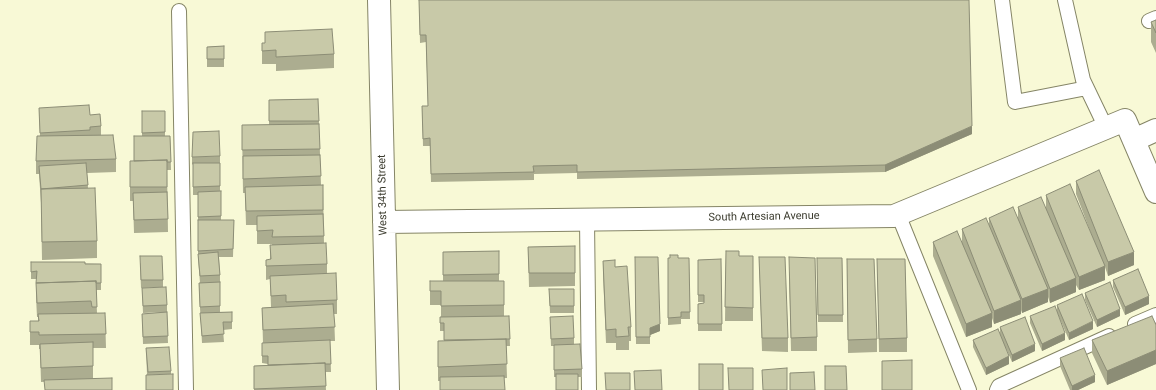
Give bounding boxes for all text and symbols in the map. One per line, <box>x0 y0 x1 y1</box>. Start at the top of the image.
street label: West 34th Street <box>376 154 390 236</box>
street label: South Artesian Avenue <box>708 209 820 225</box>

